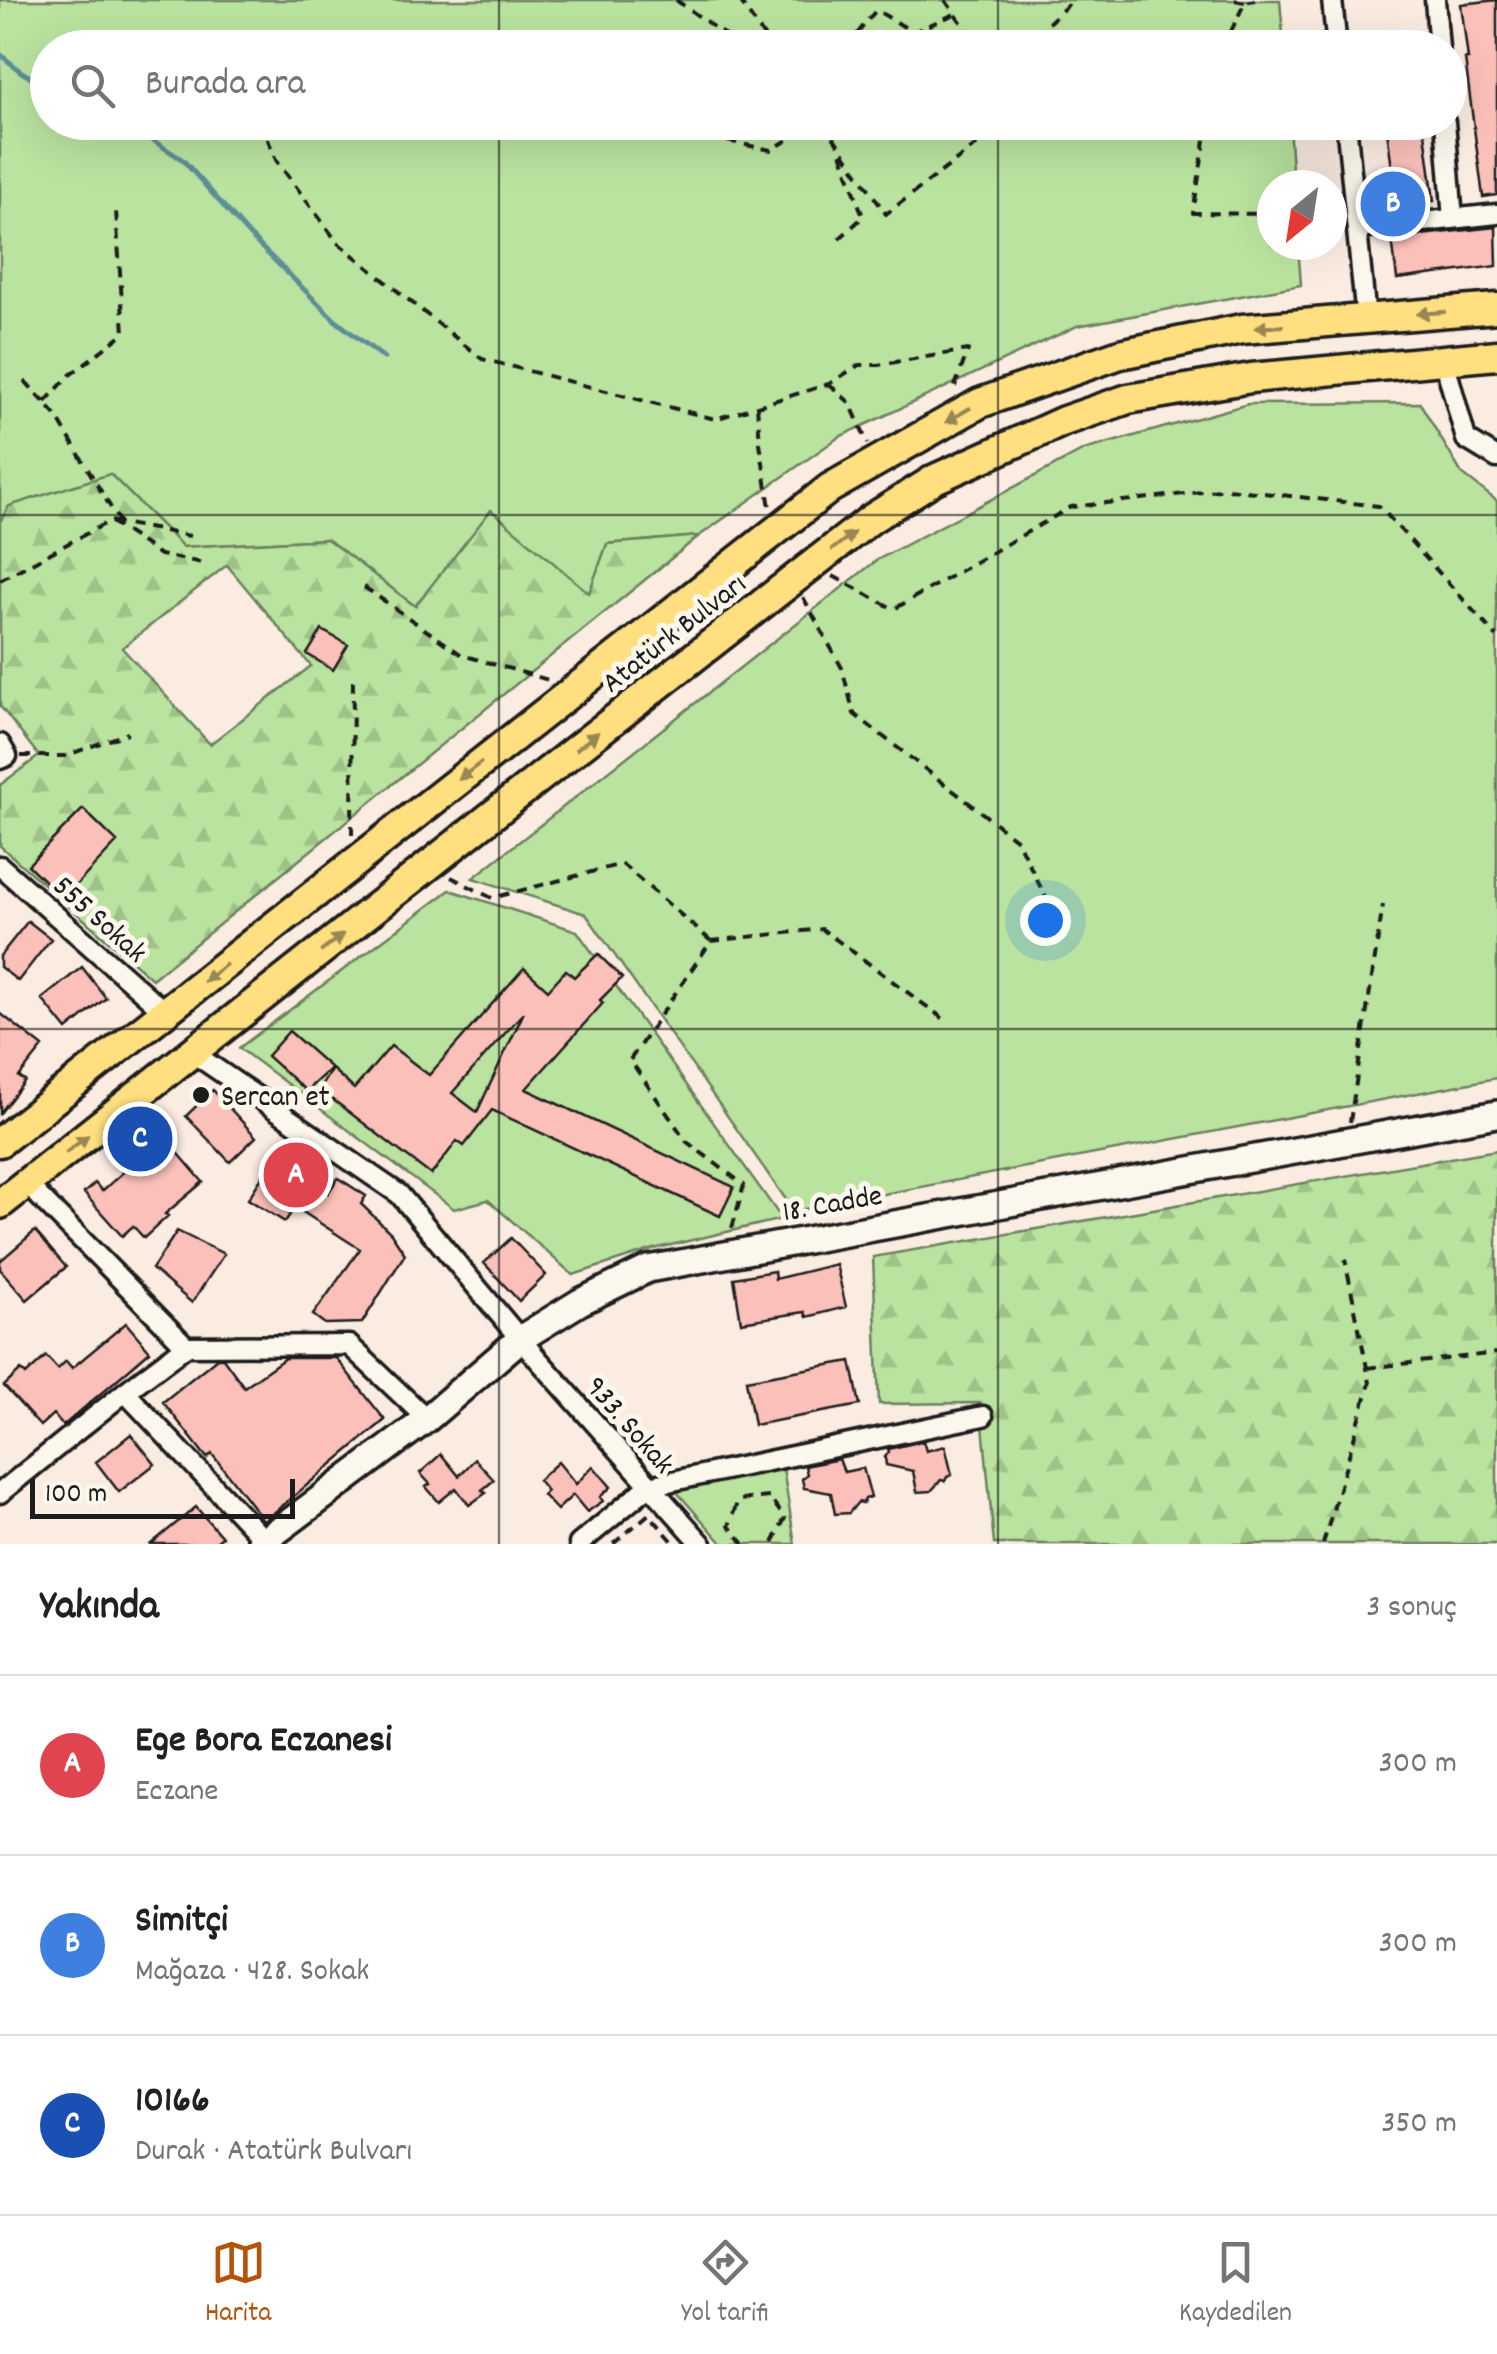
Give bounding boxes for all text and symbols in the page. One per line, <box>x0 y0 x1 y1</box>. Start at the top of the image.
search box <box>30 30 1467 140</box>
icon: search <box>65 58 120 113</box>
text: Burada ara <box>145 58 305 113</box>
pin: B <box>1360 166 1426 242</box>
north arrow <box>1257 170 1347 260</box>
one-way arrow <box>1415 306 1447 322</box>
one-way arrow <box>1252 319 1284 335</box>
one-way arrow <box>944 406 972 424</box>
one-way arrow <box>830 531 856 552</box>
street label: Atatürk Bulvarı <box>594 565 757 706</box>
one-way arrow <box>574 731 600 752</box>
one-way arrow <box>458 761 484 782</box>
street label: 555 Sokak <box>41 867 155 975</box>
your location <box>1020 895 1071 946</box>
one-way arrow <box>319 933 345 953</box>
one-way arrow <box>203 962 228 983</box>
place label: Sercan et <box>221 1078 330 1121</box>
marker: Sercan et <box>190 1084 212 1106</box>
pin: C <box>108 1102 172 1176</box>
one-way arrow <box>64 1134 90 1155</box>
pin: A <box>264 1138 328 1212</box>
street label: 18. Cadde <box>779 1177 886 1236</box>
street label: 933. Sokak <box>573 1369 682 1485</box>
scale bar <box>30 1474 295 1518</box>
text: 100 m <box>45 1476 107 1516</box>
text: Yakında <box>40 1579 159 1639</box>
text: 3 sonuç <box>1366 1586 1457 1632</box>
text: Ege Bora Eczanesi <box>135 1715 392 1770</box>
text: A <box>64 1742 81 1788</box>
text: 300 m <box>1379 1742 1457 1788</box>
text: Eczane <box>135 1770 218 1816</box>
text: Simitçi <box>135 1895 228 1950</box>
text: B <box>65 1922 80 1968</box>
text: 300 m <box>1379 1922 1457 1968</box>
text: Mağaza · 428. Sokak <box>135 1950 369 1996</box>
text: 10166 <box>135 2075 210 2130</box>
text: C <box>65 2102 80 2148</box>
text: 350 m <box>1381 2102 1457 2148</box>
text: Durak · Atatürk Bulvarı <box>135 2130 412 2176</box>
tab: Harita <box>205 2235 271 2335</box>
tab: Yol tarifi <box>681 2235 769 2335</box>
tab: Kaydedilen <box>1179 2235 1292 2335</box>

